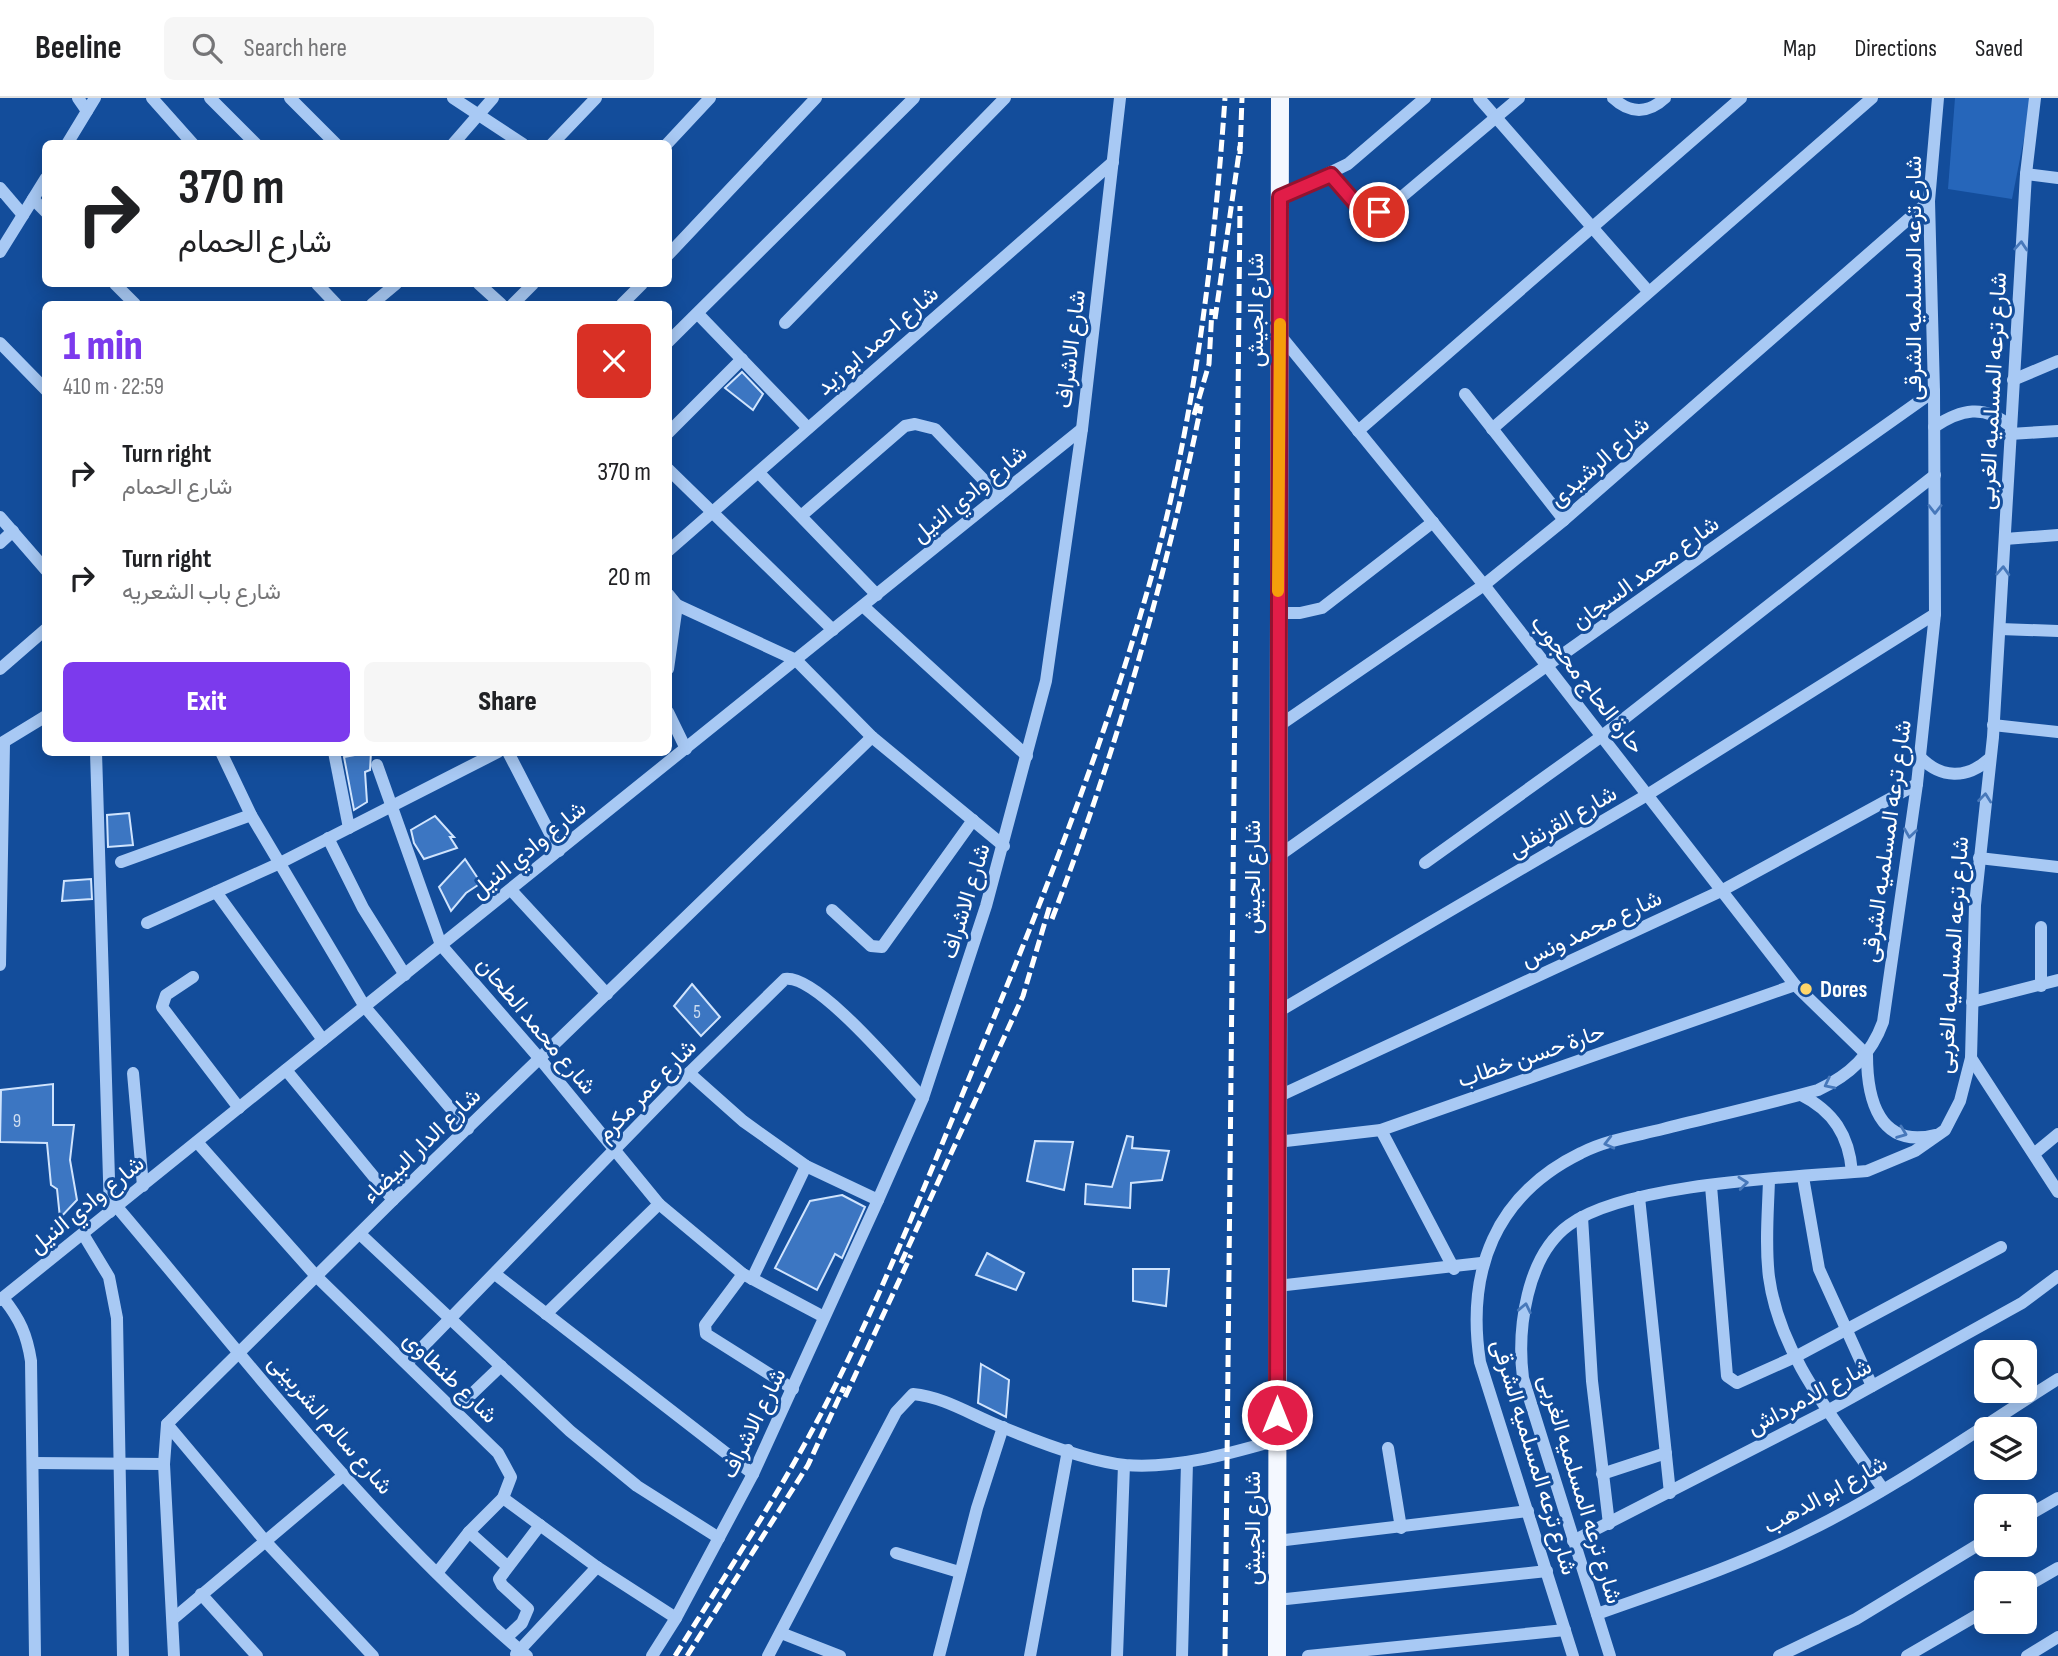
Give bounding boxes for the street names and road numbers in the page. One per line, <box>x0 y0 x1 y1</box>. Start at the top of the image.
street label: شارع ترعه المسلميه الشرقى <box>1900 156 1929 400</box>
street label: شارع الجيش <box>1242 253 1271 367</box>
street label: شارع ترعه المسلميه الغربى <box>1973 272 2014 511</box>
street label: شارع احمد ابو زيد <box>811 280 945 402</box>
street label: شارع الاشراف <box>1050 288 1093 410</box>
street label: شارع الرشيدى <box>1544 411 1656 514</box>
street label: شارع وادي النيل <box>906 439 1036 552</box>
street label: شارع محمد السجان <box>1566 510 1725 637</box>
street label: حارة الحاج محجوب <box>1524 610 1650 760</box>
street label: شارع ترعه المسلميه الشرقى <box>1856 718 1919 964</box>
street label: شارع القرنفلى <box>1503 780 1622 865</box>
street label: شارع وادي النيل <box>465 795 595 908</box>
street label: شارع الجيش <box>1239 820 1268 934</box>
street label: شارع ترعه المسلميه الغربى <box>1931 835 1976 1075</box>
street label: شارع الاشراف <box>935 840 998 963</box>
street label: شارع محمد ونس <box>1517 884 1667 975</box>
street label: شارع محمد الطحان <box>470 951 602 1101</box>
street label: حارة حسن خطاب <box>1454 1018 1609 1094</box>
street label: شارع عمر مكرم <box>591 1033 704 1149</box>
street label: شارع الدار البيضاء <box>356 1082 488 1210</box>
street label: شارع وادي النيل <box>23 1150 153 1263</box>
street label: شارع طنطاوى <box>396 1326 503 1430</box>
street label: شارع ترعه المسلميه الشرقى <box>1484 1336 1583 1579</box>
street label: شارع سالم الشربينى <box>261 1349 399 1501</box>
street label: شارع الدمرداش <box>1742 1352 1877 1442</box>
street label: شارع الاشراف <box>715 1364 793 1484</box>
street label: شارع ترعه المسلميه الغربى <box>1531 1371 1628 1607</box>
street label: شارع ابو الدهب <box>1759 1449 1893 1541</box>
street label: شارع الجيش <box>1239 1471 1268 1585</box>

